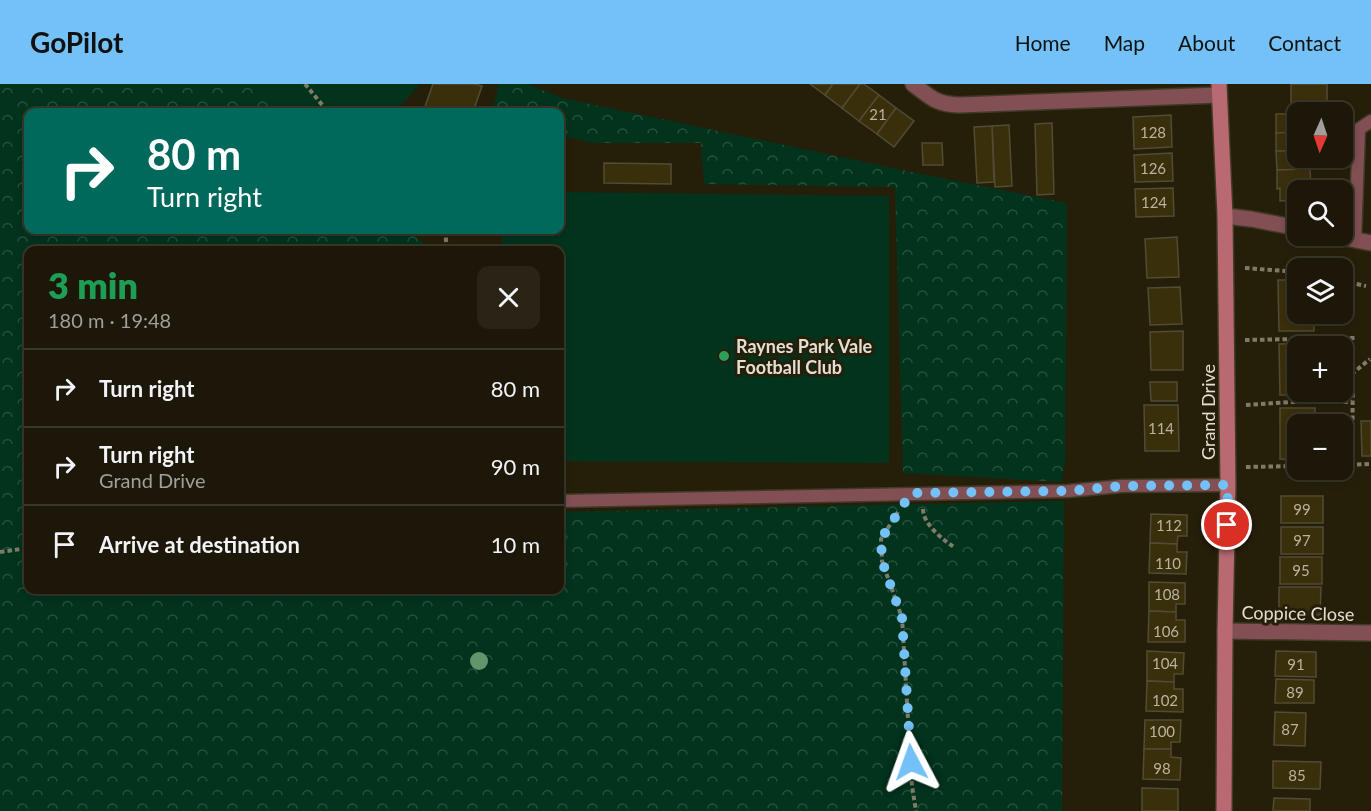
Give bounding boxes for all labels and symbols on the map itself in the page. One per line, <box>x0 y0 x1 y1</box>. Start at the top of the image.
north arrow <box>1287 102 1353 168</box>
house number: 21 <box>869 105 887 123</box>
house number: 128 <box>1140 123 1166 141</box>
house number: 126 <box>1140 159 1166 177</box>
house number: 124 <box>1141 193 1167 211</box>
place label: Raynes Park Vale Football Club <box>736 335 873 378</box>
marker: Raynes Park Vale Football Club <box>717 349 731 363</box>
street label: Grand Drive <box>1197 364 1219 460</box>
house number: 114 <box>1148 419 1174 437</box>
pin <box>1201 499 1252 550</box>
house number: 99 <box>1293 500 1311 518</box>
house number: 112 <box>1156 516 1182 534</box>
house number: 97 <box>1293 531 1311 549</box>
house number: 110 <box>1155 554 1181 572</box>
house number: 95 <box>1292 561 1310 579</box>
house number: 108 <box>1154 585 1180 603</box>
street label: Coppice Close <box>1241 601 1355 625</box>
house number: 106 <box>1153 622 1179 640</box>
house number: 104 <box>1152 654 1178 672</box>
house number: 91 <box>1287 655 1305 673</box>
house number: 89 <box>1286 683 1304 701</box>
house number: 102 <box>1152 691 1178 709</box>
house number: 87 <box>1281 720 1299 738</box>
house number: 100 <box>1149 722 1175 740</box>
position arrow <box>879 730 943 794</box>
house number: 98 <box>1153 759 1171 777</box>
house number: 85 <box>1288 766 1306 784</box>

